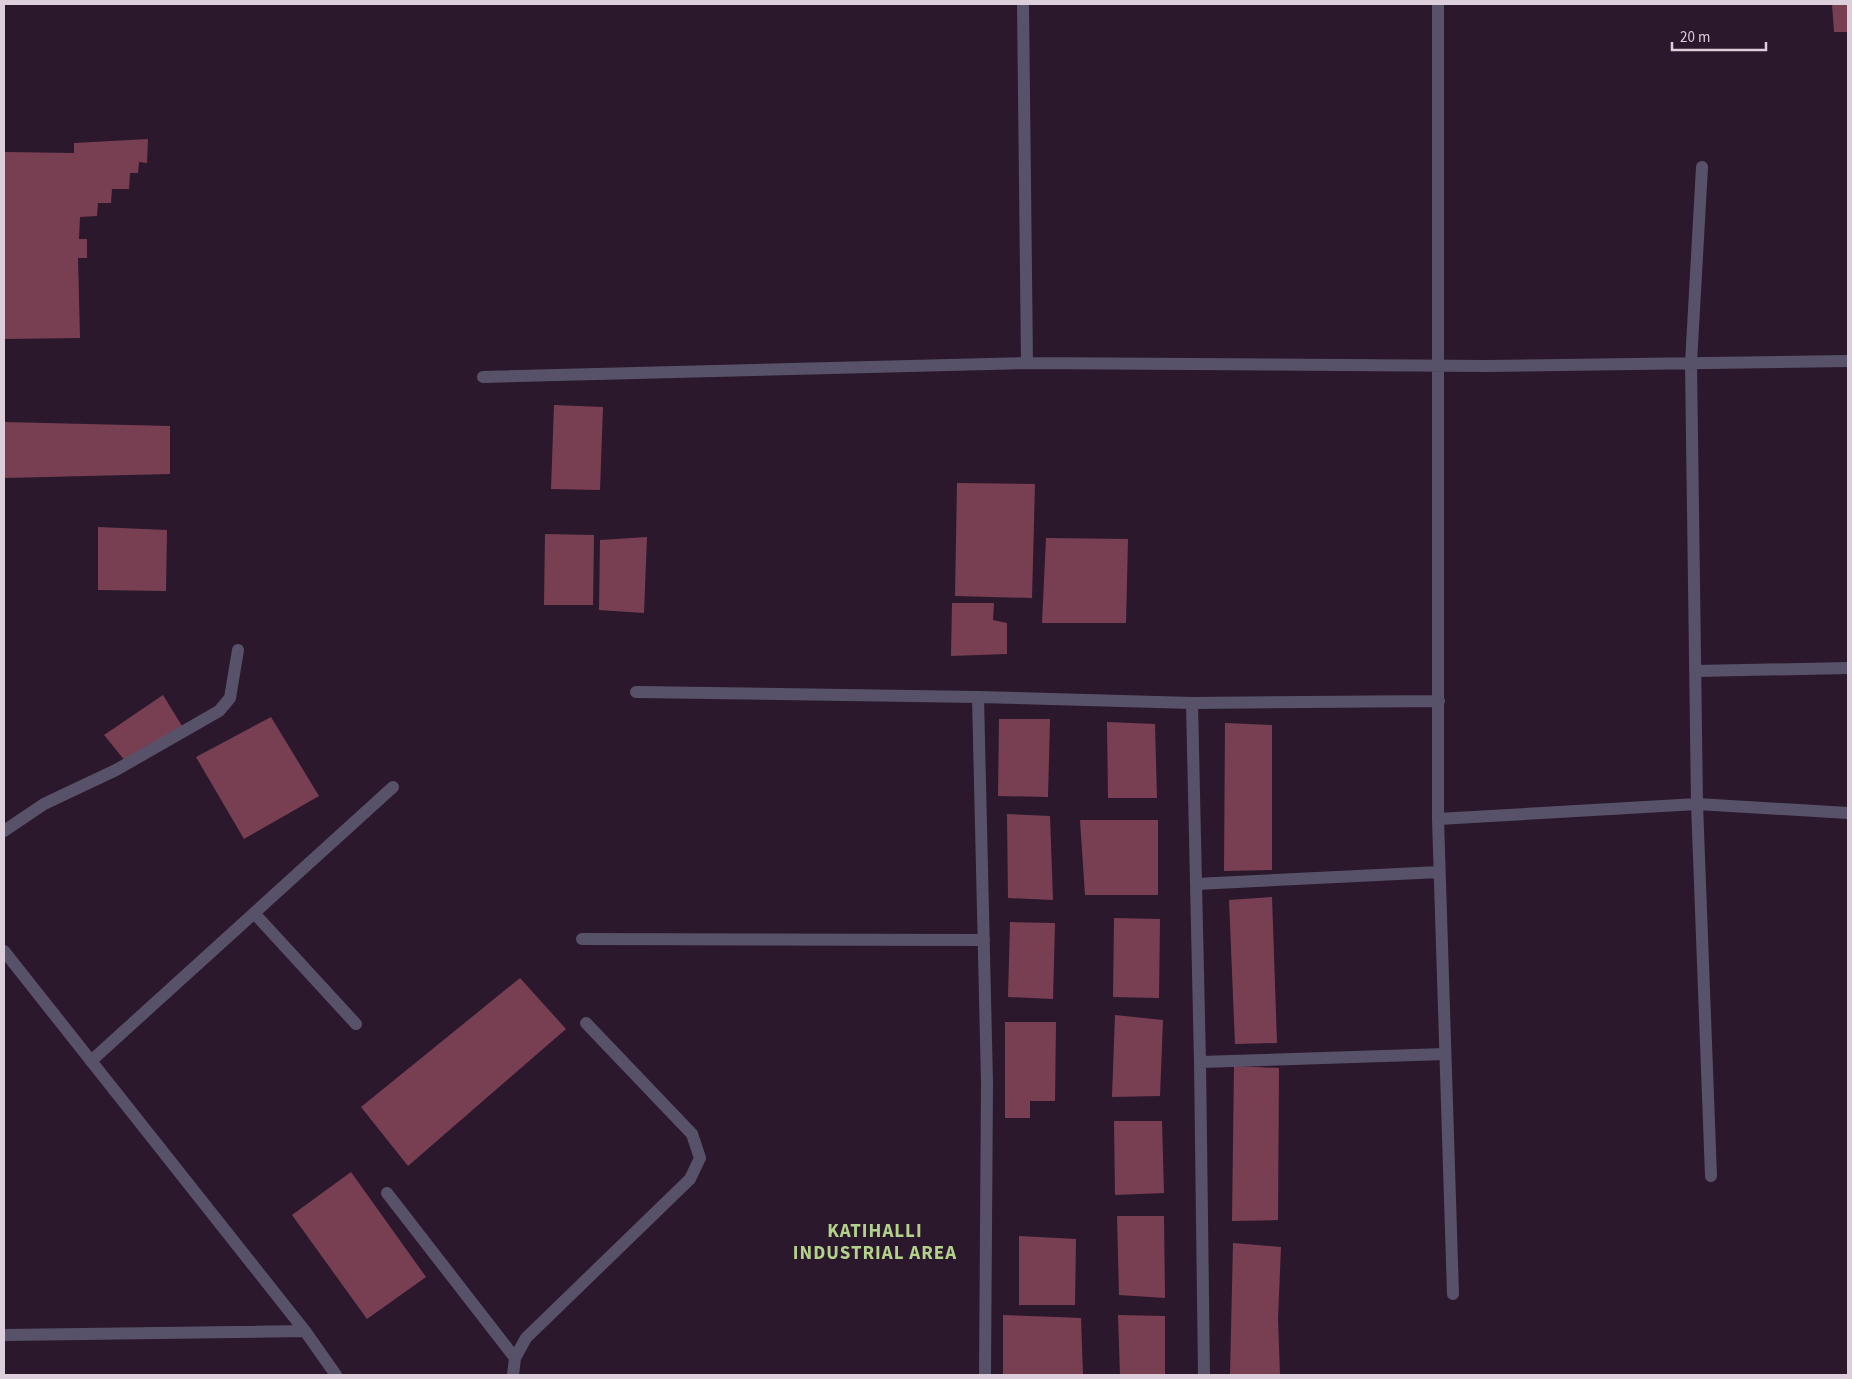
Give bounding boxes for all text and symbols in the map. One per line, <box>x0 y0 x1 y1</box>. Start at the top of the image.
scale bar <box>1672 20 1766 52</box>
text: 20 m <box>1680 27 1710 48</box>
district label: KATIHALLI INDUSTRIAL AREA <box>793 1218 957 1267</box>

